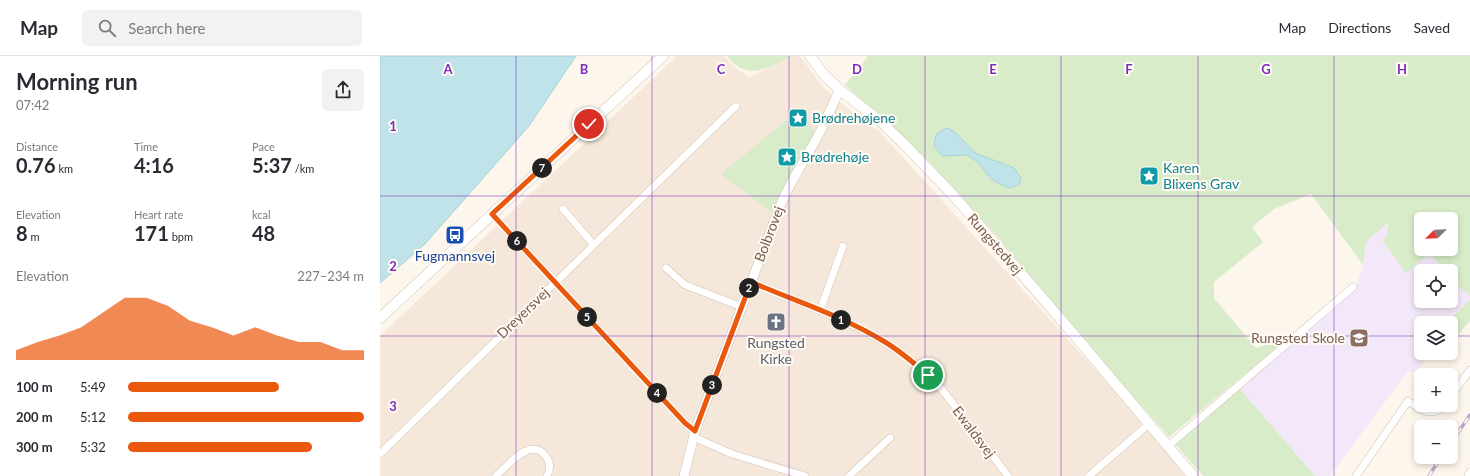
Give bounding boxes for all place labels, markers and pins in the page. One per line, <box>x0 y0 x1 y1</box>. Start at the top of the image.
pin <box>572 107 606 141</box>
place icon: Brødrehøjene <box>787 107 809 129</box>
place label: Brødrehøjene <box>812 109 895 126</box>
place icon: Brødrehøje <box>776 146 798 168</box>
place label: Brødrehøje <box>801 148 869 165</box>
pin: 7 <box>532 158 552 178</box>
place label: Karen Blixens Grav <box>1163 159 1240 192</box>
place icon: Karen Blixens Grav <box>1138 165 1160 187</box>
bus stop icon: Fugmannsvej <box>444 224 466 246</box>
pin: 6 <box>507 231 527 251</box>
place label: Fugmannsvej <box>415 247 495 264</box>
pin: 2 <box>739 278 759 298</box>
pin: 5 <box>577 307 597 327</box>
pin: 1 <box>831 310 851 330</box>
church icon: Rungsted Kirke <box>765 311 787 333</box>
school or university icon: Rungsted Skole <box>1348 327 1370 349</box>
place label: Rungsted Skole <box>1251 329 1345 346</box>
place label: Rungsted Kirke <box>747 334 805 367</box>
pin <box>911 358 945 392</box>
pin: 3 <box>702 375 722 395</box>
pin: 4 <box>647 383 667 403</box>

